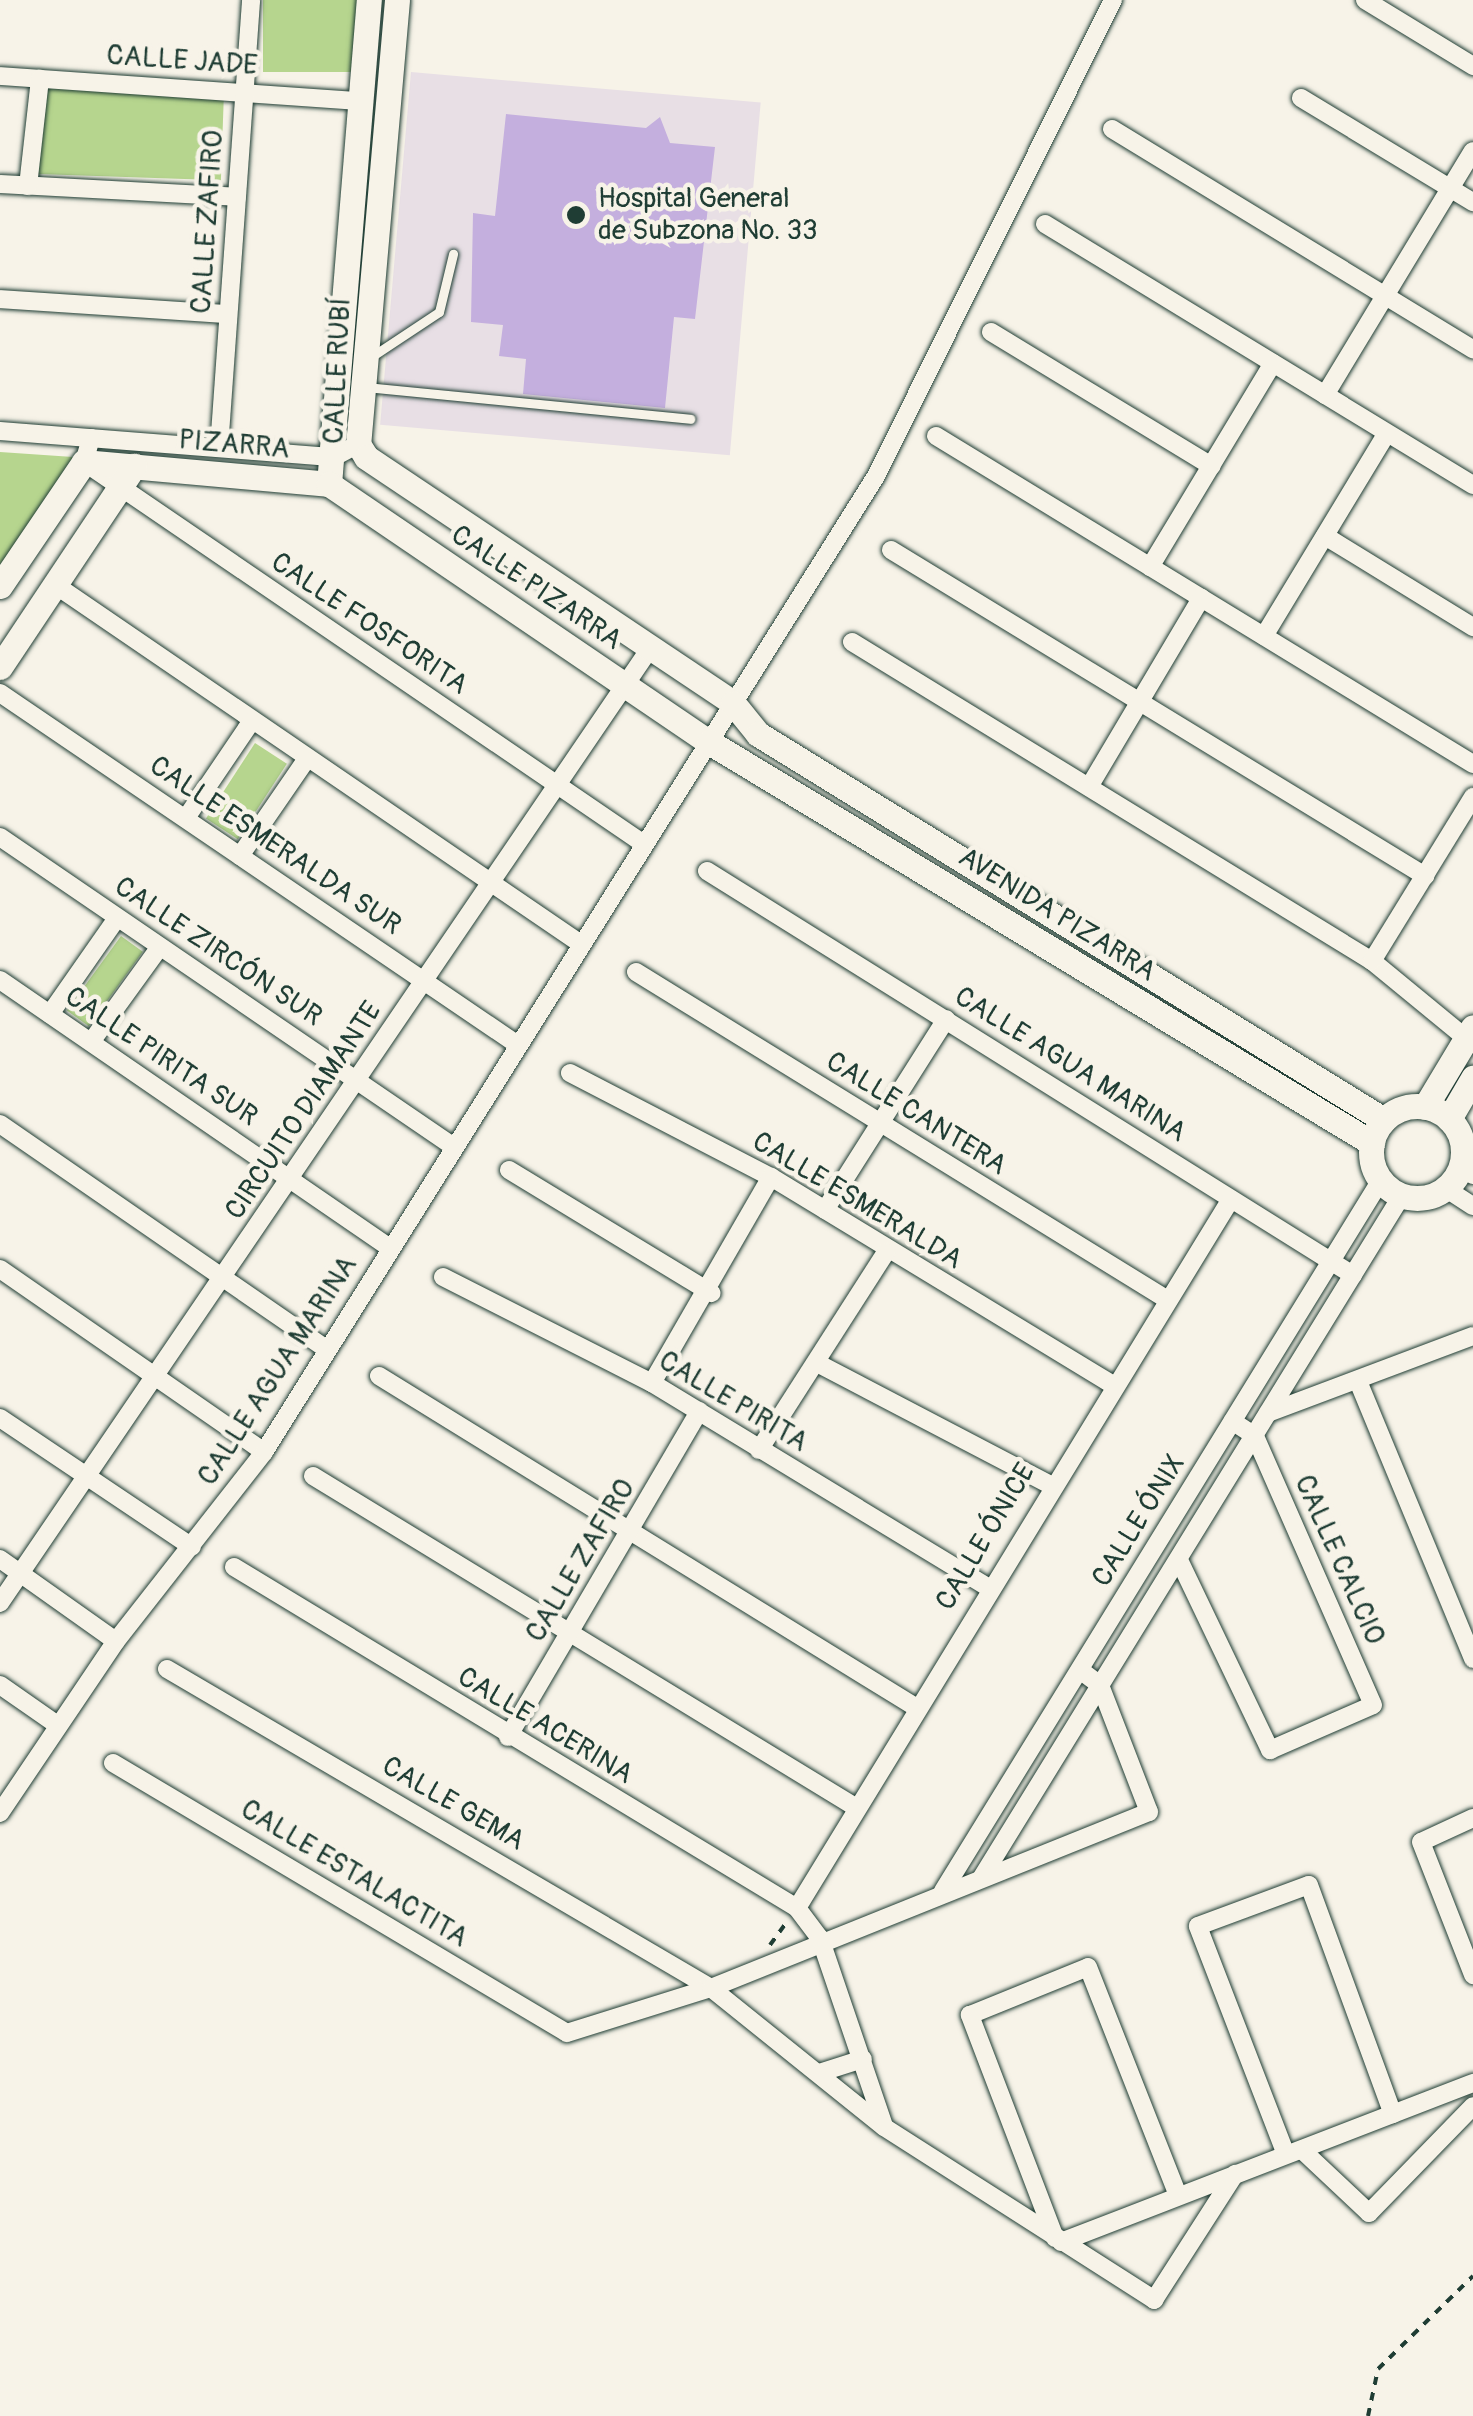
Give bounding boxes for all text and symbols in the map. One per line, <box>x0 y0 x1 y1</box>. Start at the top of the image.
street label: CALLE JADE <box>105 39 259 83</box>
street label: CALLE ZAFIRO <box>185 129 231 315</box>
place label: Hospital General de Subzona No. 33 <box>598 182 818 248</box>
marker: Hospital General de Subzona No. 33 <box>563 202 589 228</box>
street label: CALLE RUBÍ <box>317 297 359 445</box>
street label: PIZARRA <box>177 423 291 467</box>
street label: CALLE PIZARRA <box>444 518 628 658</box>
street label: CALLE FOSFORITA <box>264 546 474 702</box>
street label: CALLE ESMERALDA SUR <box>143 749 407 943</box>
street label: AVENIDA PIZARRA <box>952 841 1162 989</box>
street label: CALLE ZIRCÓN SUR <box>108 870 328 1034</box>
street label: CALLE PIRITA SUR <box>58 980 264 1134</box>
street label: CALLE AGUA MARINA <box>948 980 1192 1150</box>
street label: CIRCUITO DIAMANTE <box>219 996 389 1226</box>
street label: CALLE CANTERA <box>820 1045 1012 1183</box>
street label: CALLE ESMERALDA <box>746 1125 968 1277</box>
street label: CALLE AGUA MARINA <box>191 1250 365 1492</box>
street label: CALLE PIRITA <box>652 1344 814 1460</box>
street label: CALLE ÓNIX <box>1085 1449 1193 1593</box>
street label: CALLE ÓNICE <box>929 1458 1043 1616</box>
street label: CALLE CALCIO <box>1287 1470 1391 1650</box>
street label: CALLE ZAFIRO <box>519 1474 643 1648</box>
street label: CALLE ACERINA <box>451 1660 639 1792</box>
street label: CALLE GEMA <box>376 1750 530 1858</box>
street label: CALLE ESTALACTITA <box>234 1793 474 1955</box>

